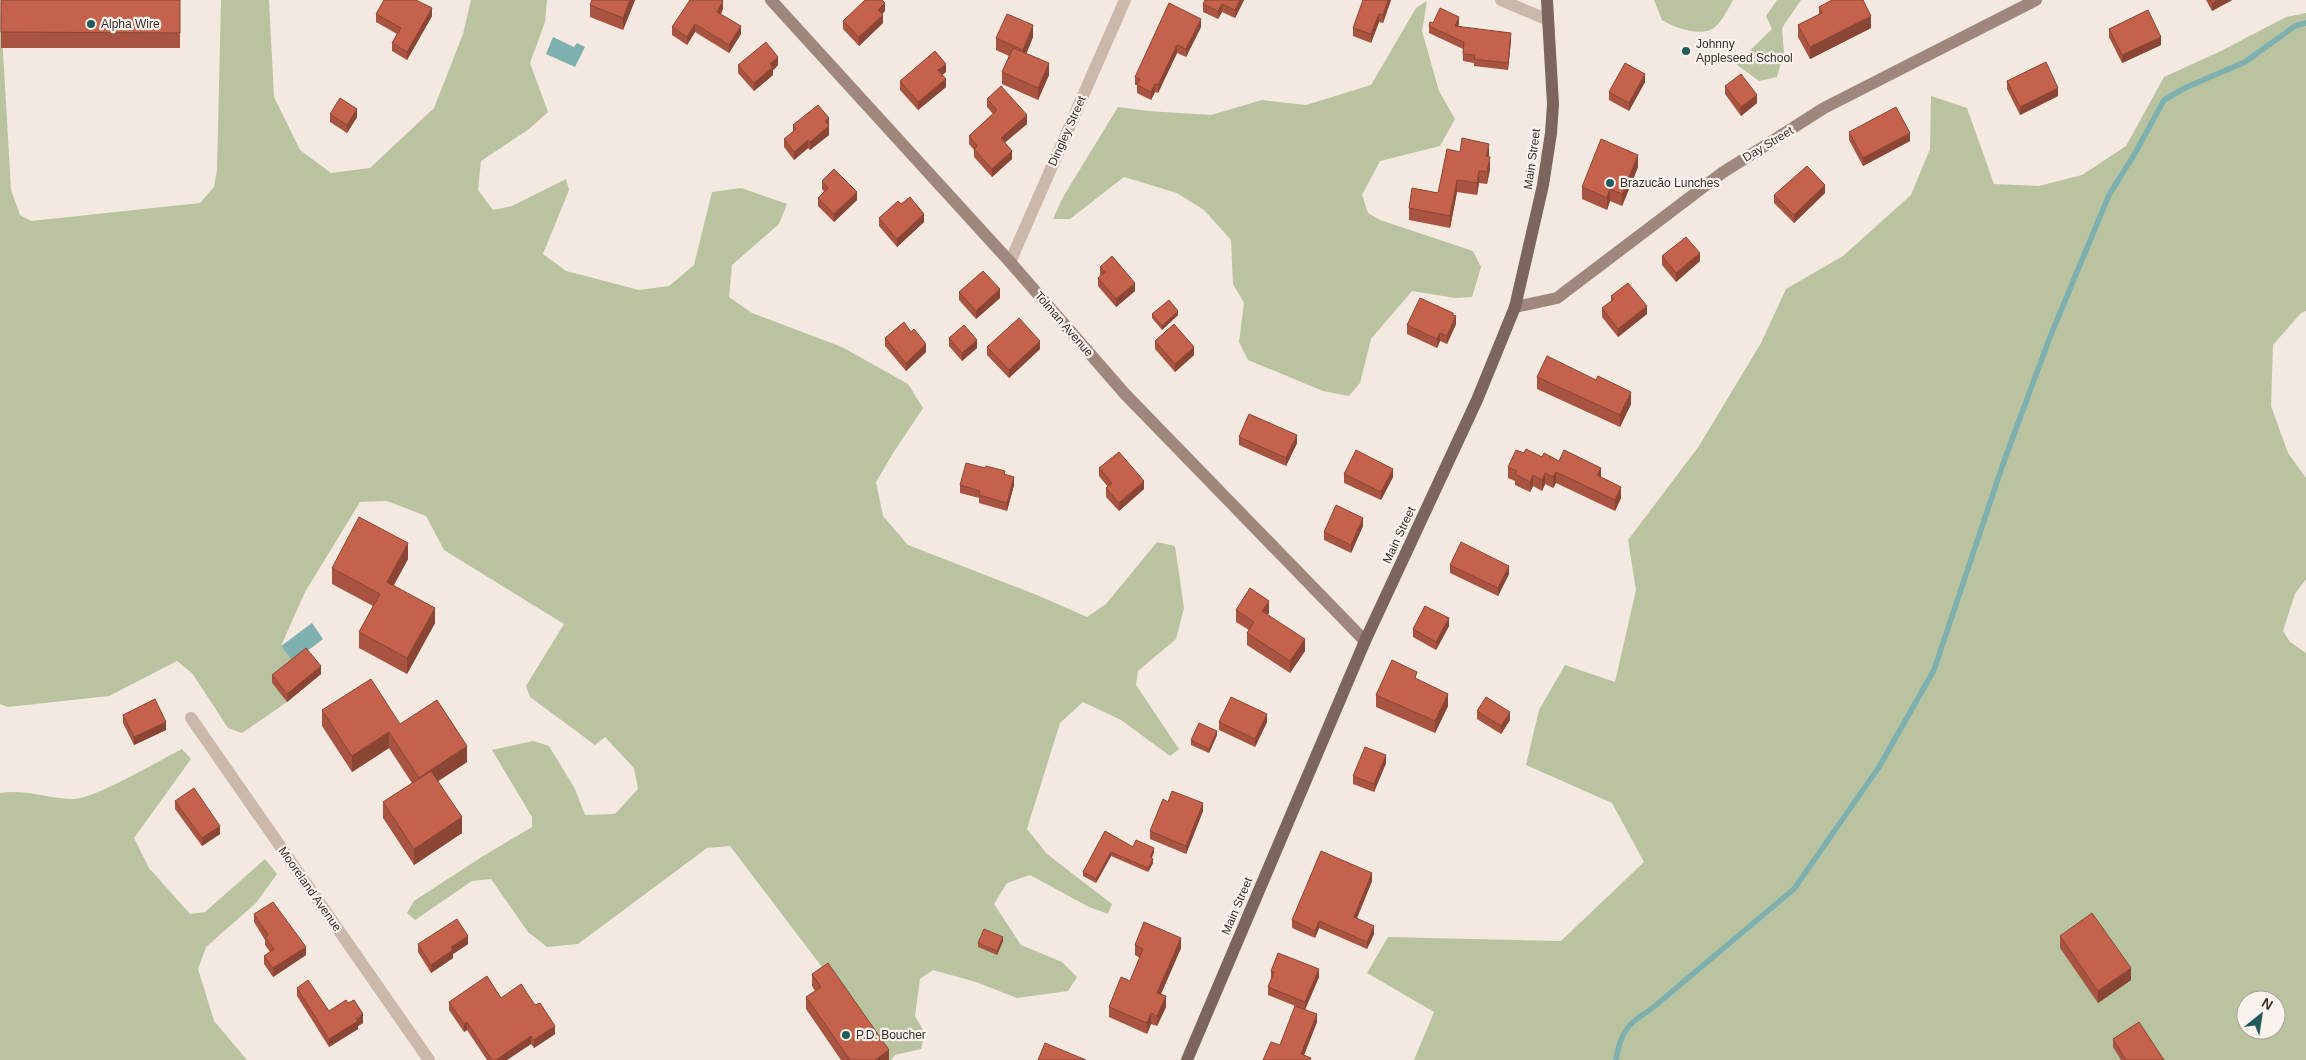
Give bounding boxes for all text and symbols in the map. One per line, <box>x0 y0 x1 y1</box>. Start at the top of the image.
place label: Alpha Wire <box>101 17 160 31</box>
marker: Alpha Wire <box>85 18 97 30</box>
place label: Johnny Appleseed School <box>1696 37 1793 65</box>
marker: Johnny Appleseed School <box>1680 45 1692 57</box>
street label: Dingley Street <box>1045 93 1089 168</box>
street label: Day Street <box>1740 123 1796 165</box>
street label: Main Street <box>1521 127 1543 190</box>
place label: Brazucăo Lunches <box>1620 176 1719 190</box>
marker: Brazucăo Lunches <box>1604 177 1616 189</box>
street label: Tolman Avenue <box>1032 289 1096 360</box>
street label: Main Street <box>1380 504 1419 566</box>
street label: Mooreland Avenue <box>276 844 345 934</box>
street label: Main Street <box>1219 874 1256 937</box>
north arrow <box>2236 990 2286 1040</box>
text: N <box>2259 994 2276 1013</box>
place label: P.D. Boucher <box>856 1028 926 1042</box>
marker: P.D. Boucher <box>840 1029 852 1041</box>

